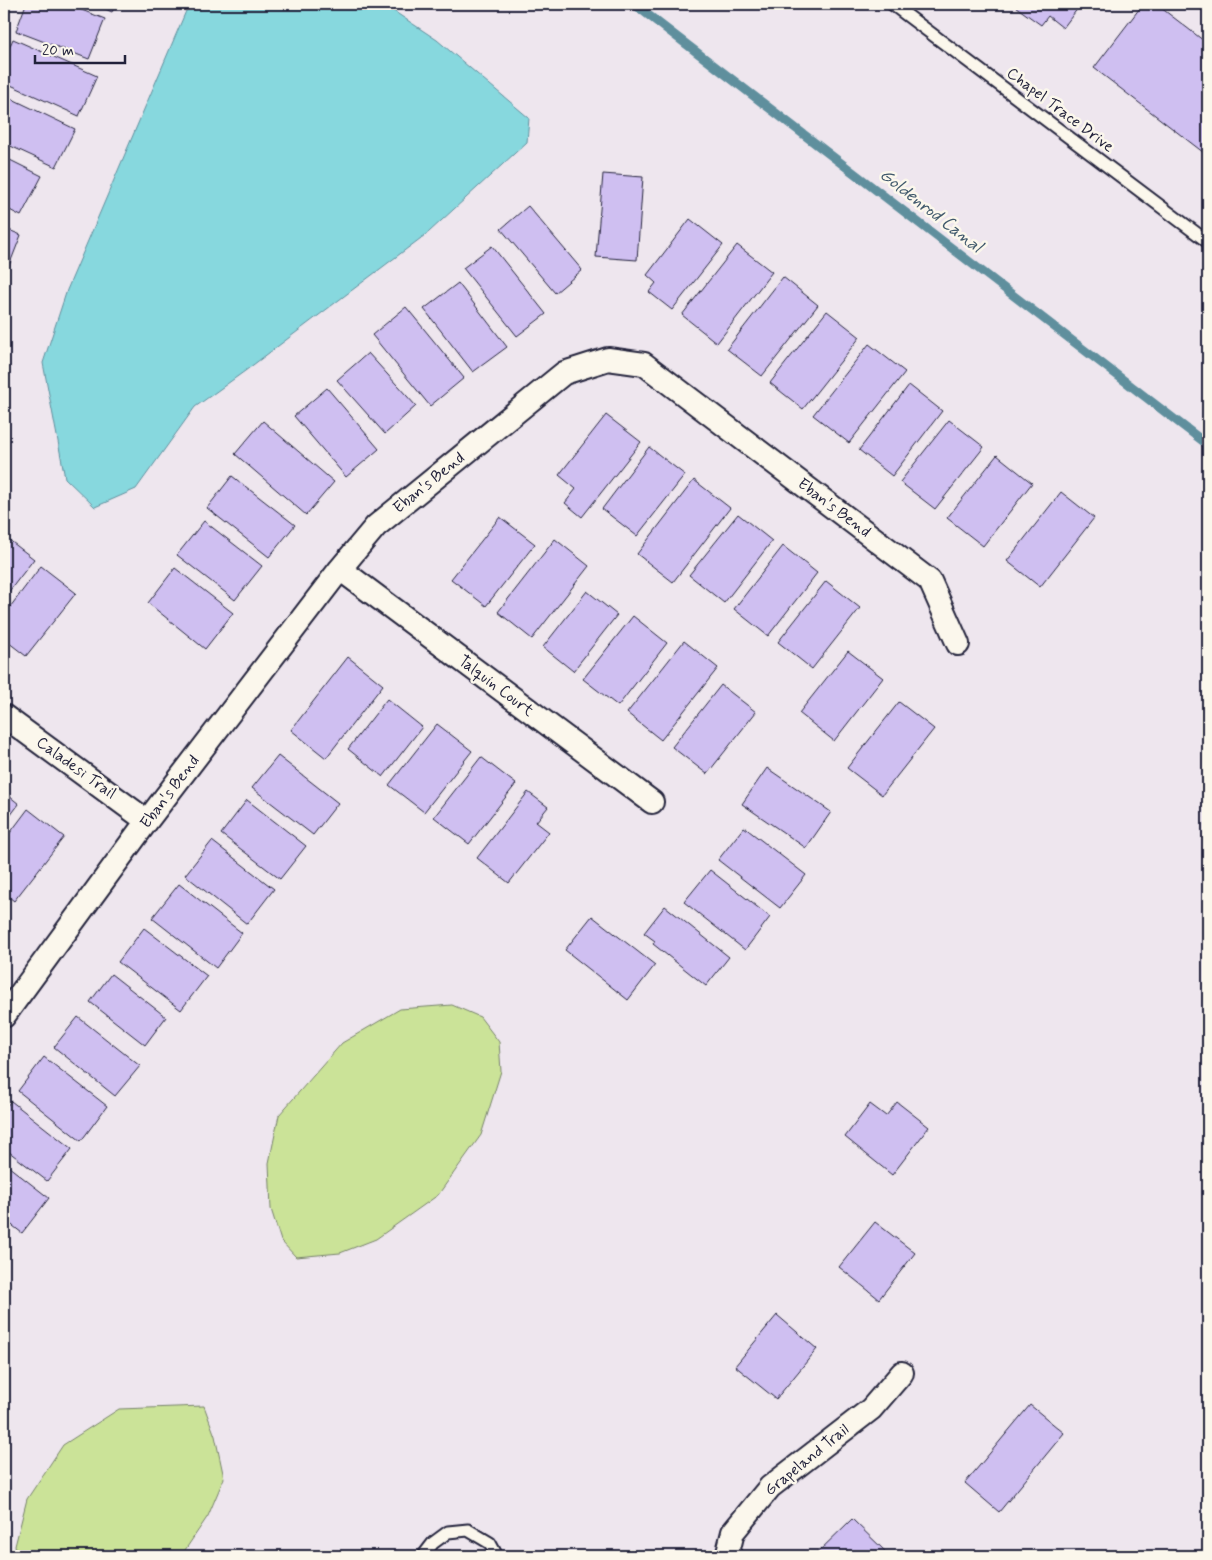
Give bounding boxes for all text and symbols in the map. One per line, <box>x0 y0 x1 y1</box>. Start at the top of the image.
scale bar <box>35 32 125 64</box>
text: 20 m <box>42 41 74 61</box>
street label: Chapel Trace Drive <box>1002 63 1118 157</box>
water label: Goldenrod Canal <box>875 163 989 260</box>
street label: Eban's Bend <box>389 448 469 518</box>
street label: Eban's Bend <box>793 474 875 542</box>
street label: Talquin Court <box>454 651 539 722</box>
street label: Caladesi Trail <box>32 732 120 804</box>
street label: Eban's Bend <box>136 751 204 833</box>
street label: Grapeland Trail <box>760 1419 854 1501</box>

